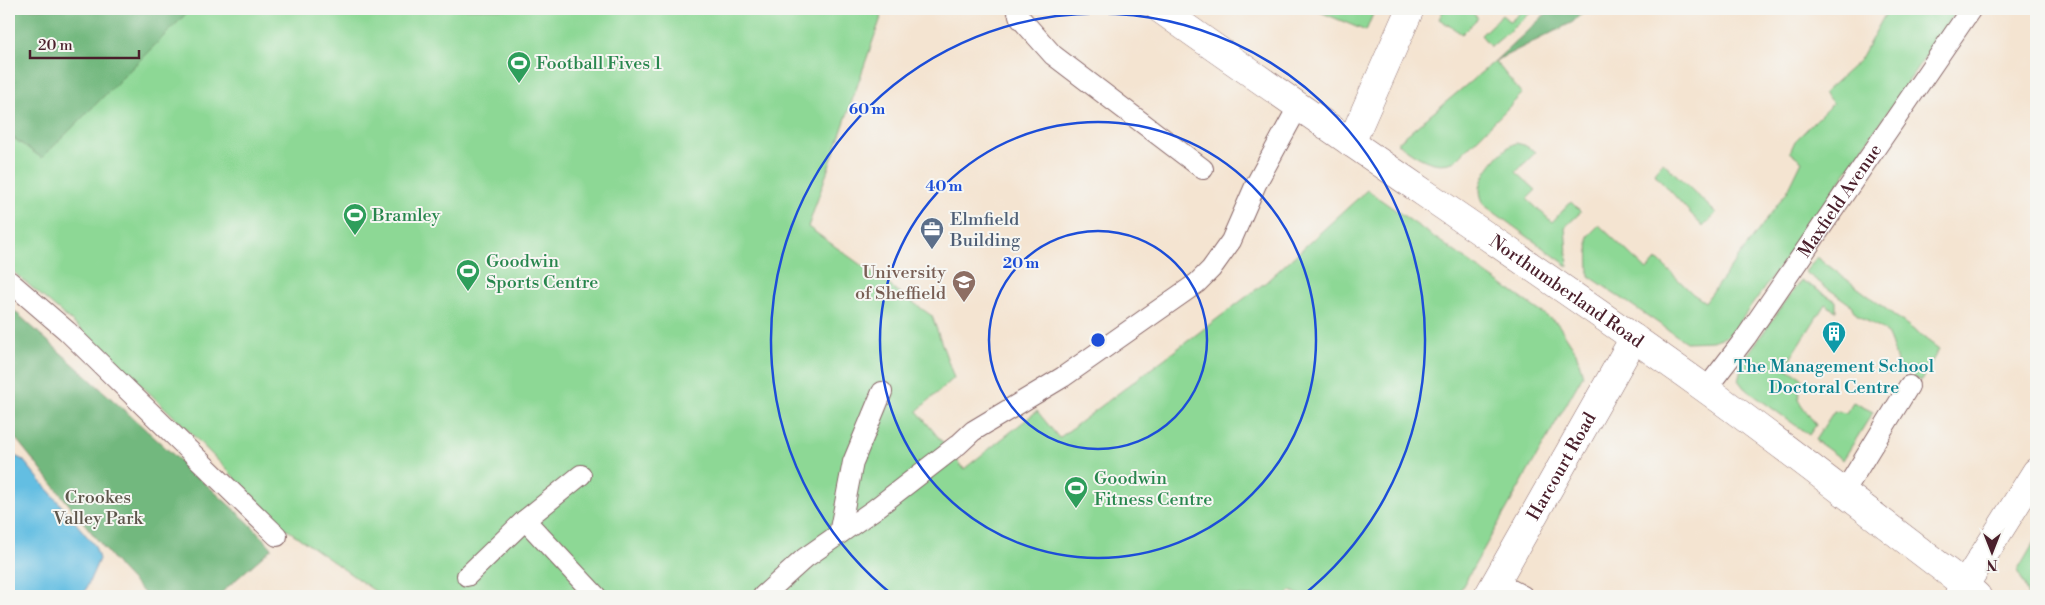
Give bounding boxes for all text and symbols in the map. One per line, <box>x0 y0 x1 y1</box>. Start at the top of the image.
scale bar <box>30 28 139 60</box>
text: 20 m <box>38 36 73 55</box>
sports icon: Football Fives 1 <box>506 50 532 84</box>
place label: Football Fives 1 <box>536 52 662 75</box>
text: 60 m <box>849 100 886 119</box>
street label: Maxfield Avenue <box>1793 140 1887 262</box>
text: 40 m <box>925 177 963 196</box>
sports icon: Bramley <box>342 202 368 236</box>
place label: Bramley <box>371 204 441 227</box>
place label: Elmfield Building <box>949 208 1021 252</box>
office icon: Elmfield Building <box>919 216 945 250</box>
street label: Northumberland Road <box>1485 230 1649 354</box>
place label: Goodwin Sports Centre <box>486 250 598 294</box>
text: 20 m <box>1003 254 1040 273</box>
sports icon: Goodwin Sports Centre <box>455 258 481 292</box>
place label: University of Sheffield <box>855 261 947 305</box>
school or university icon: University of Sheffield <box>951 269 977 303</box>
building icon: The Management School Doctoral Centre <box>1821 320 1847 354</box>
centre of rings <box>1089 331 1107 349</box>
place label: The Management School Doctoral Centre <box>1734 355 1935 399</box>
street label: Harcourt Road <box>1522 408 1602 525</box>
place label: Goodwin Fitness Centre <box>1094 467 1212 511</box>
sports icon: Goodwin Fitness Centre <box>1063 475 1089 509</box>
park label: Crookes Valley Park <box>52 486 145 530</box>
north arrow <box>1968 528 2018 578</box>
text: N <box>1986 555 1998 573</box>

